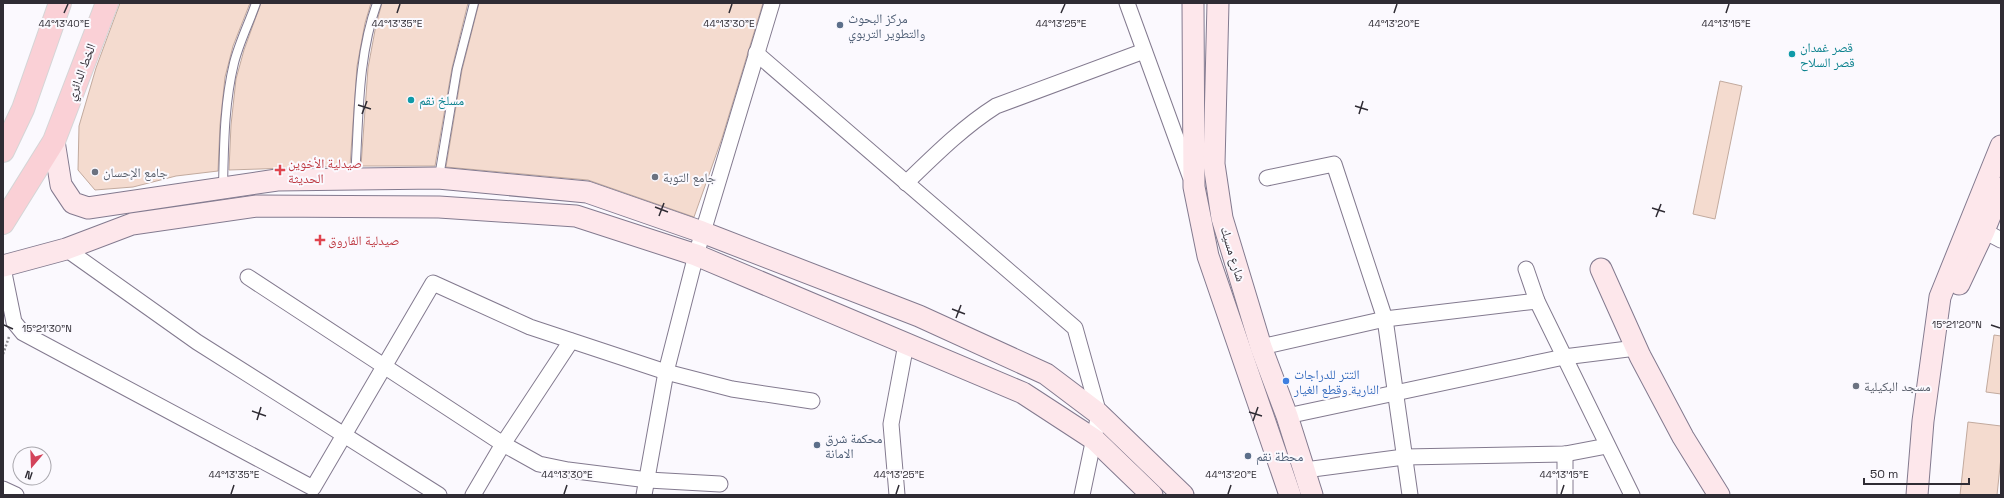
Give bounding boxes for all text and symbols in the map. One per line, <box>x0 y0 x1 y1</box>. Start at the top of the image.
place label: مركز البحوث والتطوير التربوي <box>848 10 925 44</box>
text: 44°13'40"E <box>38 17 90 30</box>
text: 44°13'35"E <box>372 17 423 30</box>
text: 44°13'30"E <box>703 17 755 30</box>
text: 44°13'25"E <box>1036 17 1087 30</box>
text: 44°13'20"E <box>1368 17 1420 30</box>
text: 44°13'15"E <box>1701 17 1751 30</box>
marker: مركز البحوث والتطوير التربوي <box>835 20 845 30</box>
place label: قصر غمدان قصر السلاح <box>1800 39 1855 72</box>
street label: الخط الدائري <box>62 41 102 104</box>
marker: قصر غمدان قصر السلاح <box>1787 49 1797 59</box>
place label: مسلخ نقم <box>419 92 464 110</box>
marker: مسلخ نقم <box>406 95 416 105</box>
place label: صيدلية الأخوين الحديثة <box>288 155 362 187</box>
place label: جامع الإحسان <box>103 164 168 182</box>
marker: صيدلية الأخوين الحديثة <box>275 165 285 175</box>
marker: جامع الإحسان <box>90 167 100 177</box>
place label: جامع التوبة <box>663 169 716 187</box>
marker: جامع التوبة <box>650 172 660 182</box>
street label: شارع مسيك <box>1216 224 1249 284</box>
place label: صيدلية الفاروق <box>328 232 399 249</box>
marker: صيدلية الفاروق <box>315 235 325 245</box>
text: 15°21'20"N <box>1932 318 1982 331</box>
text: 15°21'30"N <box>22 322 72 335</box>
place label: التتر للدراجات النارية وقطع الغيار <box>1293 366 1379 399</box>
marker: التتر للدراجات النارية وقطع الغيار <box>1281 376 1291 386</box>
place label: مسجد البكيلية <box>1864 378 1931 395</box>
marker: مسجد البكيلية <box>1851 381 1861 391</box>
place label: محكمة شرق الامانة <box>825 430 882 462</box>
marker: محكمة شرق الامانة <box>812 440 822 450</box>
north arrow <box>12 446 52 486</box>
place label: محطة نقم <box>1256 448 1304 465</box>
marker: محطة نقم <box>1243 451 1253 461</box>
scale bar <box>1864 460 1969 486</box>
text: 50 m <box>1870 466 1898 482</box>
text: N <box>23 468 35 483</box>
text: 44°13'35"E <box>209 468 260 481</box>
text: 44°13'30"E <box>541 468 593 481</box>
text: 44°13'25"E <box>874 468 925 481</box>
text: 44°13'20"E <box>1205 468 1257 481</box>
text: 44°13'15"E <box>1539 468 1589 481</box>

